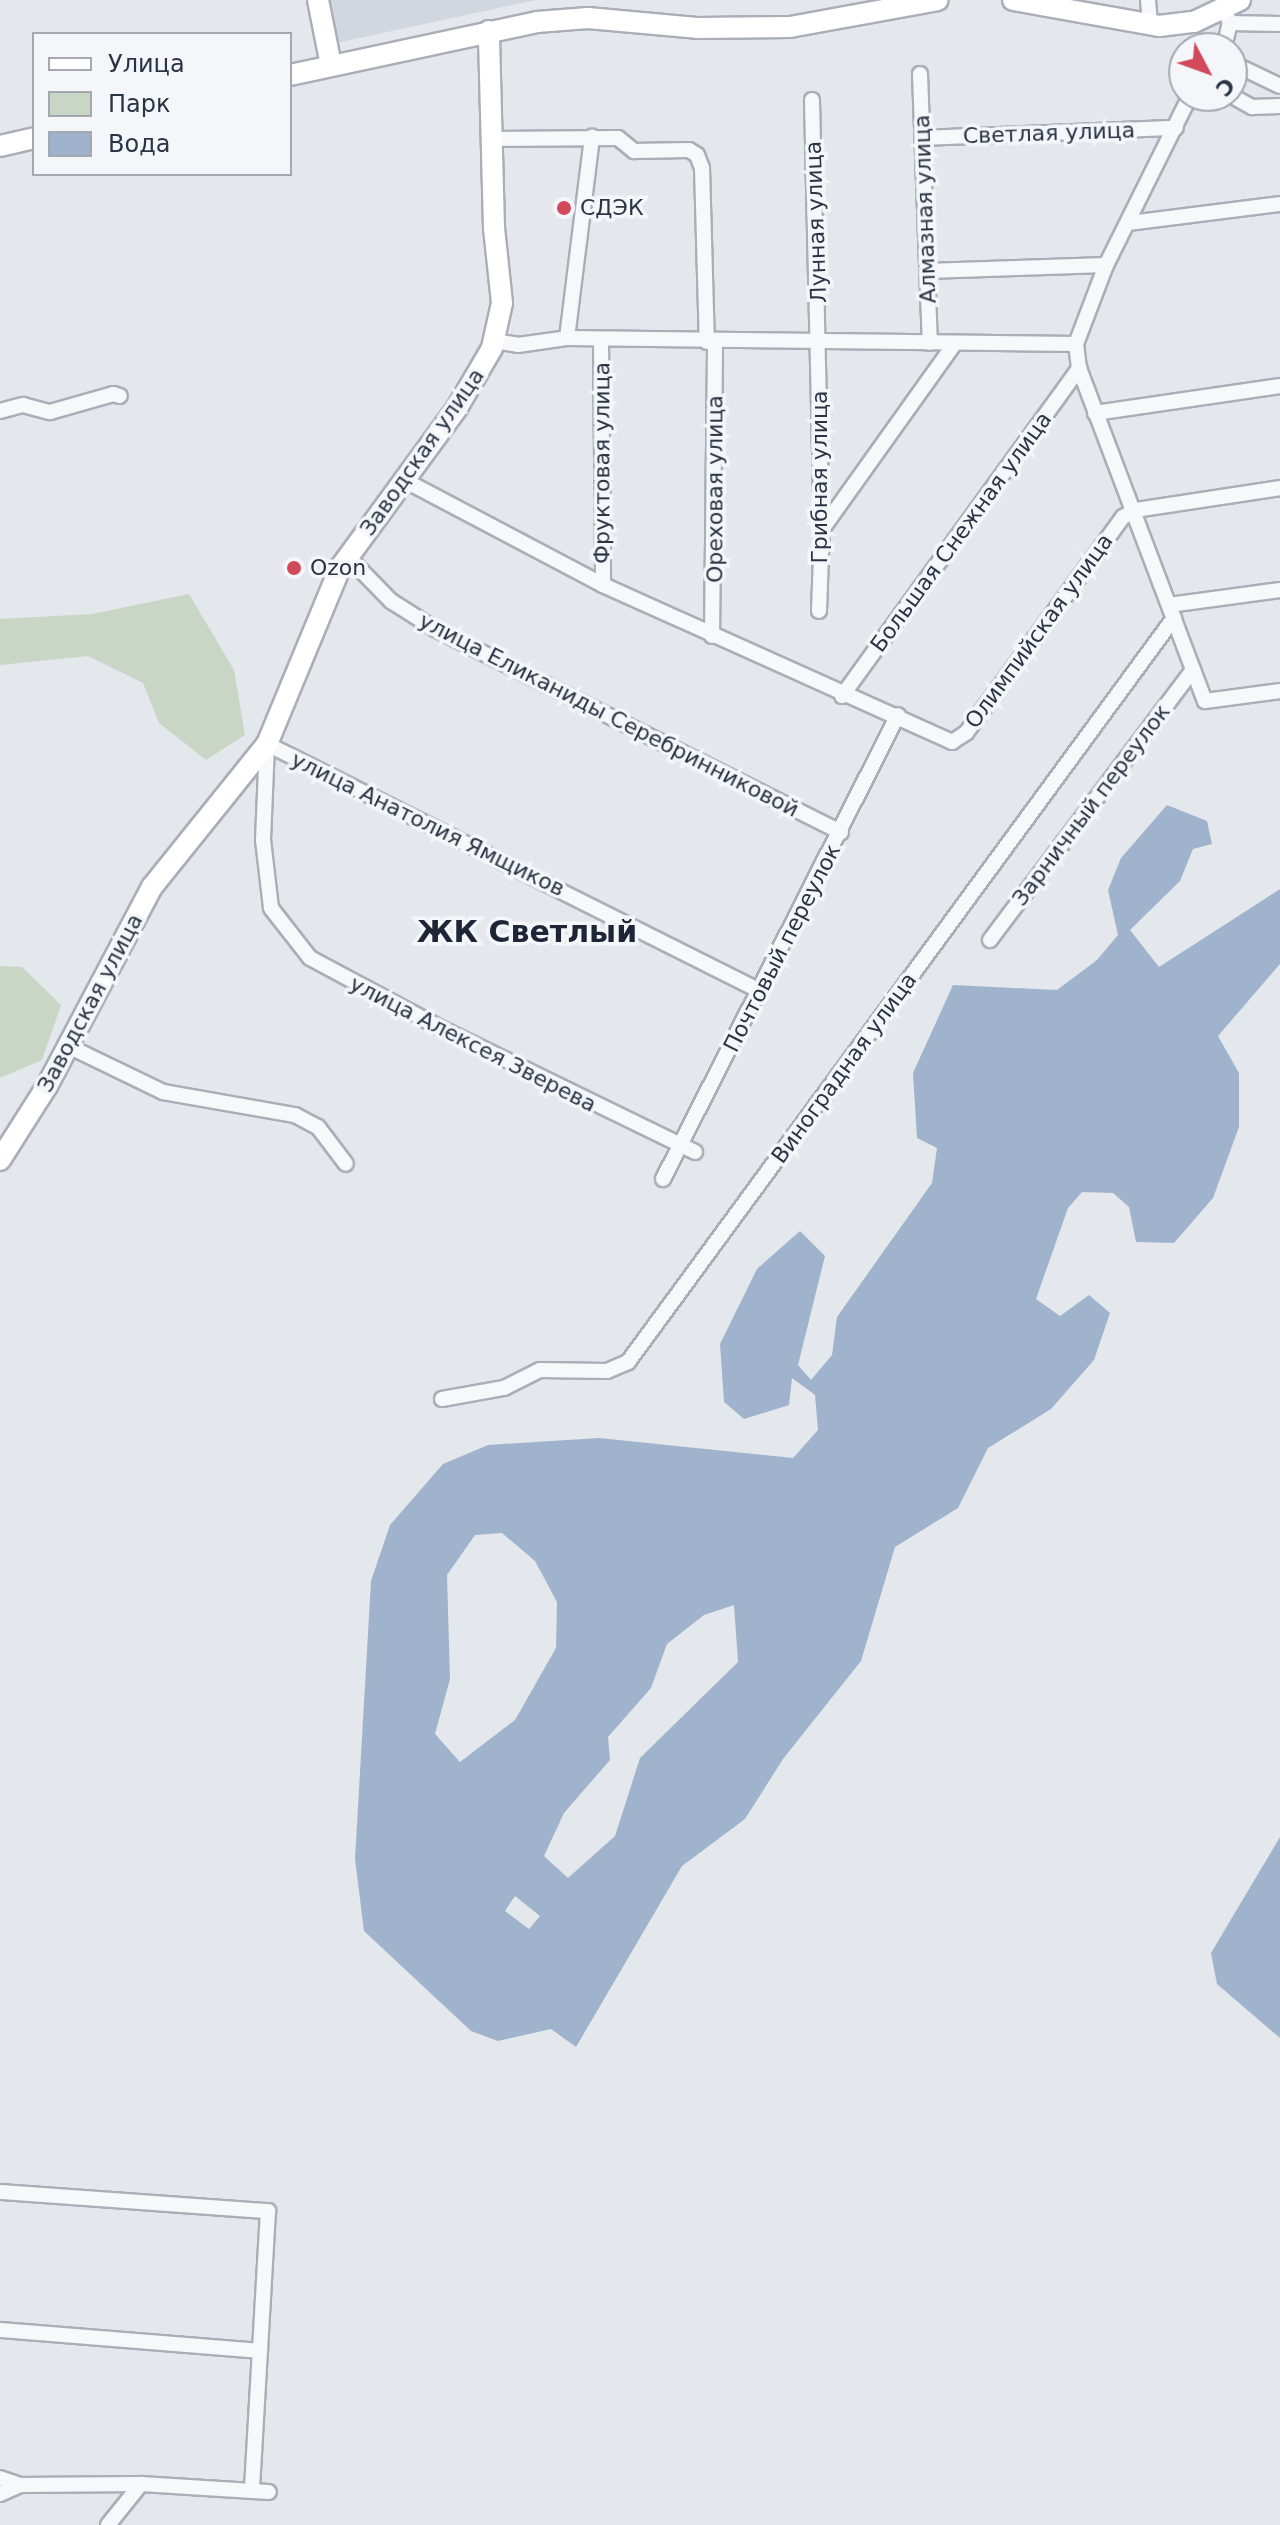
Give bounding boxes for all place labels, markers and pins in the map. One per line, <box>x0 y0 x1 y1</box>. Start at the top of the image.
place label: СДЭК <box>580 195 644 221</box>
marker: СДЭК <box>555 199 573 217</box>
place label: Ozon <box>310 555 366 581</box>
marker: Ozon <box>285 559 303 577</box>

